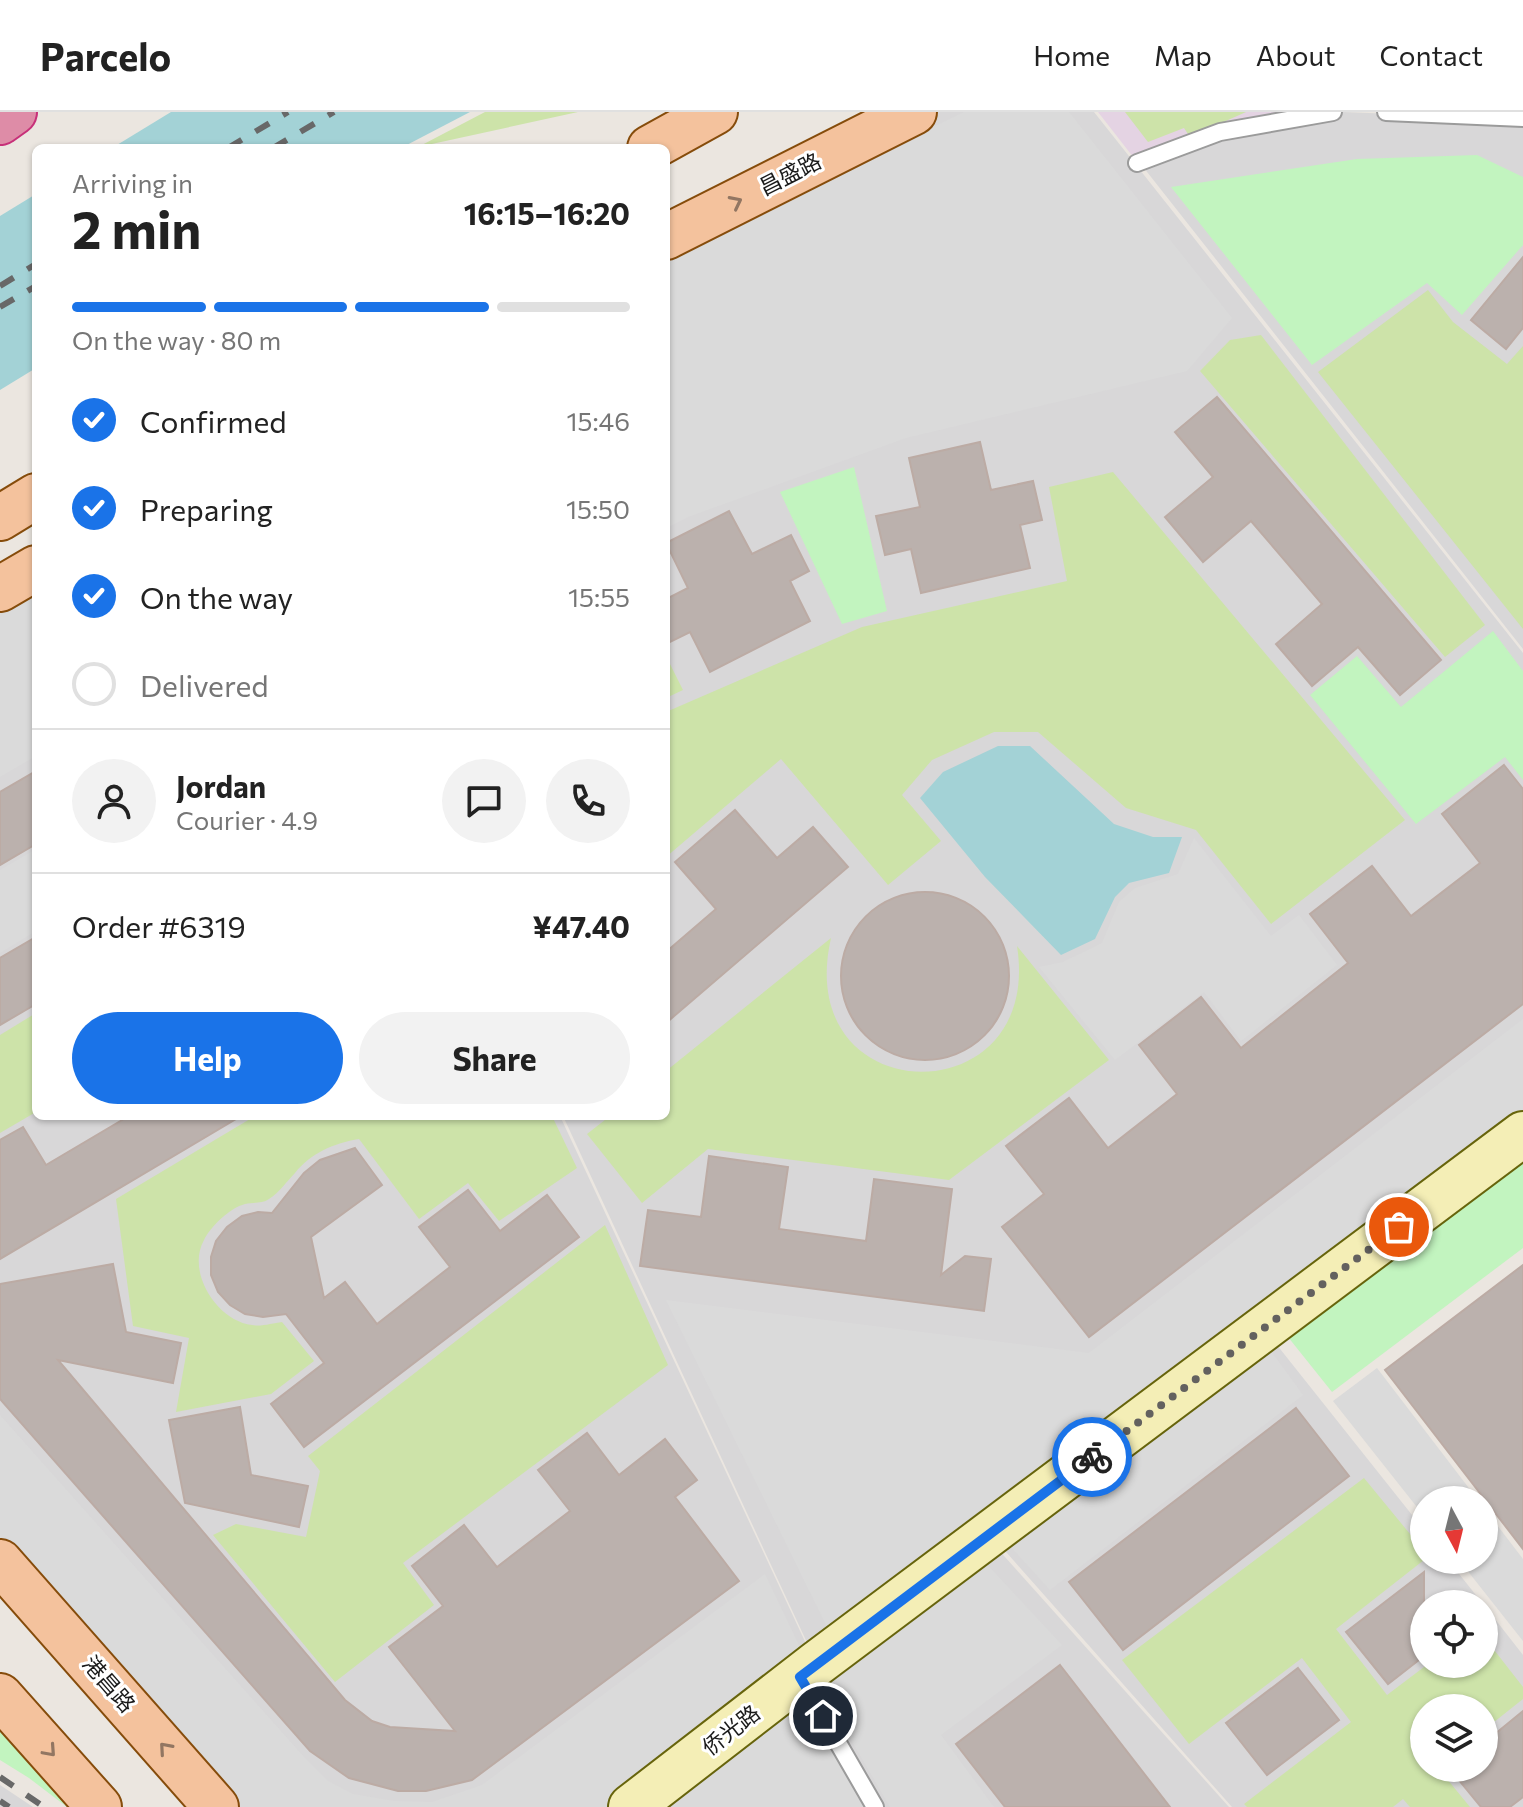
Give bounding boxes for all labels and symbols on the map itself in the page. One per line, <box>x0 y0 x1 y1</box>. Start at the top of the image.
street label: 昌盛路 <box>754 147 825 201</box>
one-way arrow <box>727 196 742 211</box>
pin <box>1365 1193 1433 1261</box>
courier <box>1052 1417 1132 1497</box>
north arrow <box>1410 1486 1498 1574</box>
street label: 港昌路 <box>78 1650 141 1717</box>
pin <box>789 1682 857 1750</box>
street label: 侨光路 <box>696 1699 765 1761</box>
one-way arrow <box>40 1742 54 1757</box>
one-way arrow <box>160 1743 175 1758</box>

